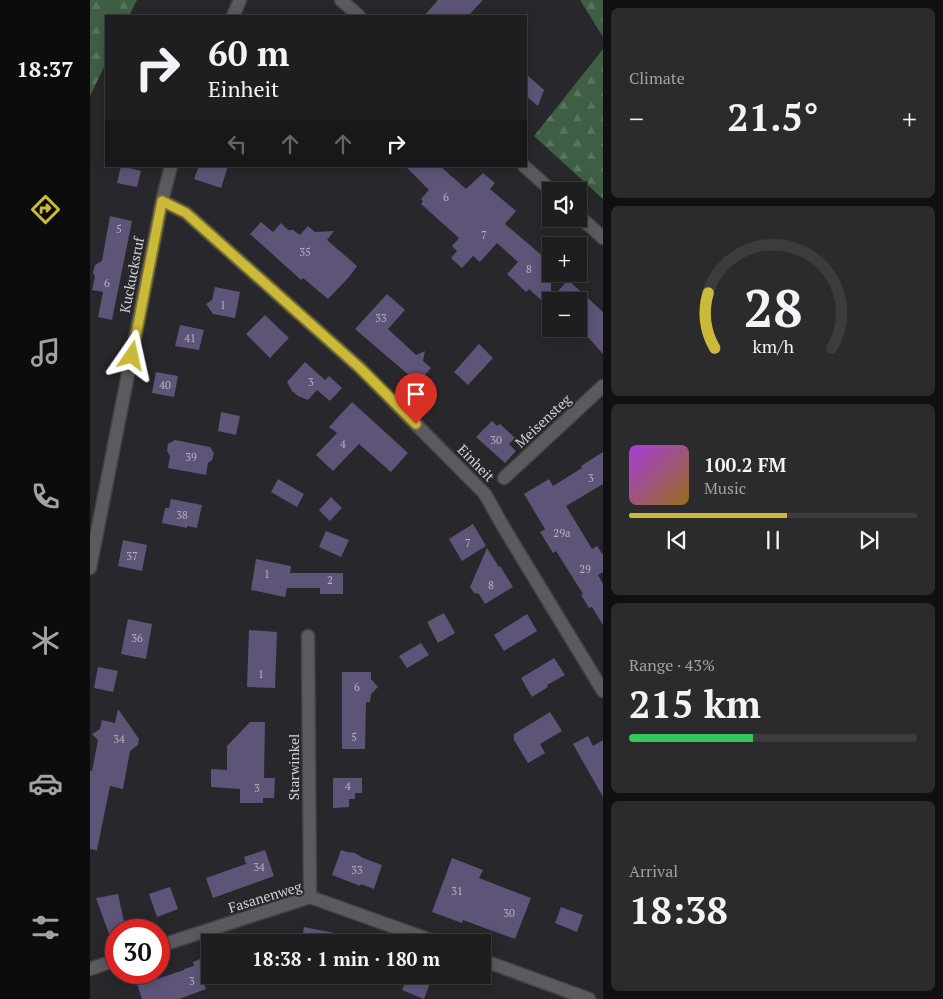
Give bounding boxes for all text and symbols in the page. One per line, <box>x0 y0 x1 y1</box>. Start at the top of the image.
text: 60 m <box>208 30 289 76</box>
icon: right <box>125 35 190 100</box>
text: 18:37 <box>16 54 74 83</box>
text: Climate <box>629 67 685 89</box>
text: Einheit <box>208 74 279 103</box>
text: 21.5° <box>727 92 819 142</box>
text: − <box>629 100 644 137</box>
text: + <box>902 100 917 137</box>
icon: left <box>223 130 251 158</box>
icon: ahead <box>276 130 304 158</box>
icon: ahead <box>329 130 357 158</box>
icon: right <box>382 130 410 158</box>
map controls <box>542 182 587 337</box>
button: sound <box>542 182 587 227</box>
house number: 6 <box>443 190 449 204</box>
icon: directions <box>28 192 63 227</box>
house number: 5 <box>116 222 122 236</box>
house number: 7 <box>481 228 487 242</box>
street label: Kuckucksruf <box>115 234 148 314</box>
button: + <box>542 237 587 282</box>
house number: 35 <box>299 245 311 259</box>
house number: 8 <box>526 262 532 276</box>
text: 28 <box>744 273 802 342</box>
house number: 6 <box>104 276 110 290</box>
button: − <box>542 292 587 337</box>
house number: 1 <box>220 298 226 312</box>
house number: 33 <box>375 311 387 325</box>
position arrow <box>105 329 157 381</box>
house number: 41 <box>184 331 196 345</box>
text: km/h <box>752 334 794 358</box>
icon: music <box>28 335 63 370</box>
pin <box>395 373 437 424</box>
house number: 3 <box>308 375 314 389</box>
house number: 40 <box>159 378 171 392</box>
icon: arrive <box>402 380 430 408</box>
street label: Meisensteg <box>510 389 575 452</box>
house number: 30 <box>490 433 502 447</box>
house number: 4 <box>340 437 346 451</box>
street label: Einheit <box>454 440 500 486</box>
house number: 39 <box>185 450 197 464</box>
text: 100.2 FM <box>704 452 786 477</box>
house number: 3 <box>588 471 594 485</box>
text: Music <box>704 477 746 499</box>
icon: phone <box>28 479 63 514</box>
house number: 38 <box>176 508 188 522</box>
house number: 29a <box>553 526 571 540</box>
icon: previous <box>663 526 691 554</box>
icon: pause <box>759 526 787 554</box>
icon: next <box>855 526 883 554</box>
house number: 7 <box>465 536 471 550</box>
house number: 37 <box>126 549 138 563</box>
house number: 29 <box>579 562 591 576</box>
house number: 1 <box>264 567 270 581</box>
house number: 2 <box>327 573 333 587</box>
house number: 8 <box>488 578 494 592</box>
icon: climate <box>28 623 63 658</box>
house number: 36 <box>131 631 143 645</box>
text: Range · 43% <box>629 654 715 676</box>
house number: 1 <box>258 667 264 681</box>
text: 215 km <box>629 679 761 729</box>
house number: 6 <box>354 680 360 694</box>
house number: 5 <box>351 730 357 744</box>
house number: 34 <box>113 732 125 746</box>
street label: Starwinkel <box>284 734 303 800</box>
icon: car <box>28 766 63 801</box>
house number: 4 <box>345 779 351 793</box>
house number: 3 <box>254 781 260 795</box>
house number: 34 <box>253 860 265 874</box>
text: Arrival <box>629 860 678 882</box>
house number: 33 <box>351 863 363 877</box>
street label: Fasanenweg <box>226 876 305 917</box>
house number: 31 <box>451 884 463 898</box>
text: 18:38 <box>629 885 728 935</box>
house number: 30 <box>503 906 515 920</box>
icon: filters <box>28 910 63 945</box>
speed limit sign: 30 <box>105 919 170 984</box>
text: 18:38 · 1 min · 180 m <box>252 946 440 971</box>
house number: 3 <box>189 974 195 988</box>

